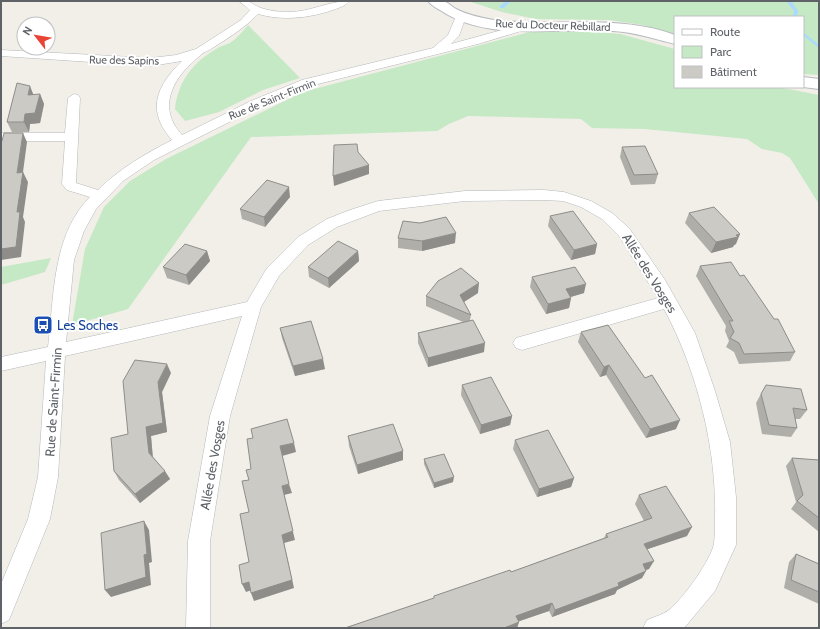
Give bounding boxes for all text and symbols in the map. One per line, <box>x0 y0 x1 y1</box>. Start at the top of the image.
north arrow <box>16 16 56 56</box>
street label: Rue du Docteur Rebillard <box>495 16 611 34</box>
legend <box>674 16 804 88</box>
text: N <box>19 24 35 38</box>
text: Route <box>710 24 740 39</box>
text: Parc <box>710 44 732 59</box>
street label: Rue des Sapins <box>89 52 160 68</box>
text: Bâtiment <box>710 64 757 79</box>
street label: Rue de Saint-Firmin <box>226 75 318 123</box>
street label: Allée des Vosges <box>619 230 681 316</box>
bus stop icon: Les Soches <box>32 314 54 336</box>
place label: Les Soches <box>57 317 119 333</box>
street label: Rue de Saint-Firmin <box>41 347 65 457</box>
street label: Allée des Vosges <box>196 418 228 511</box>

